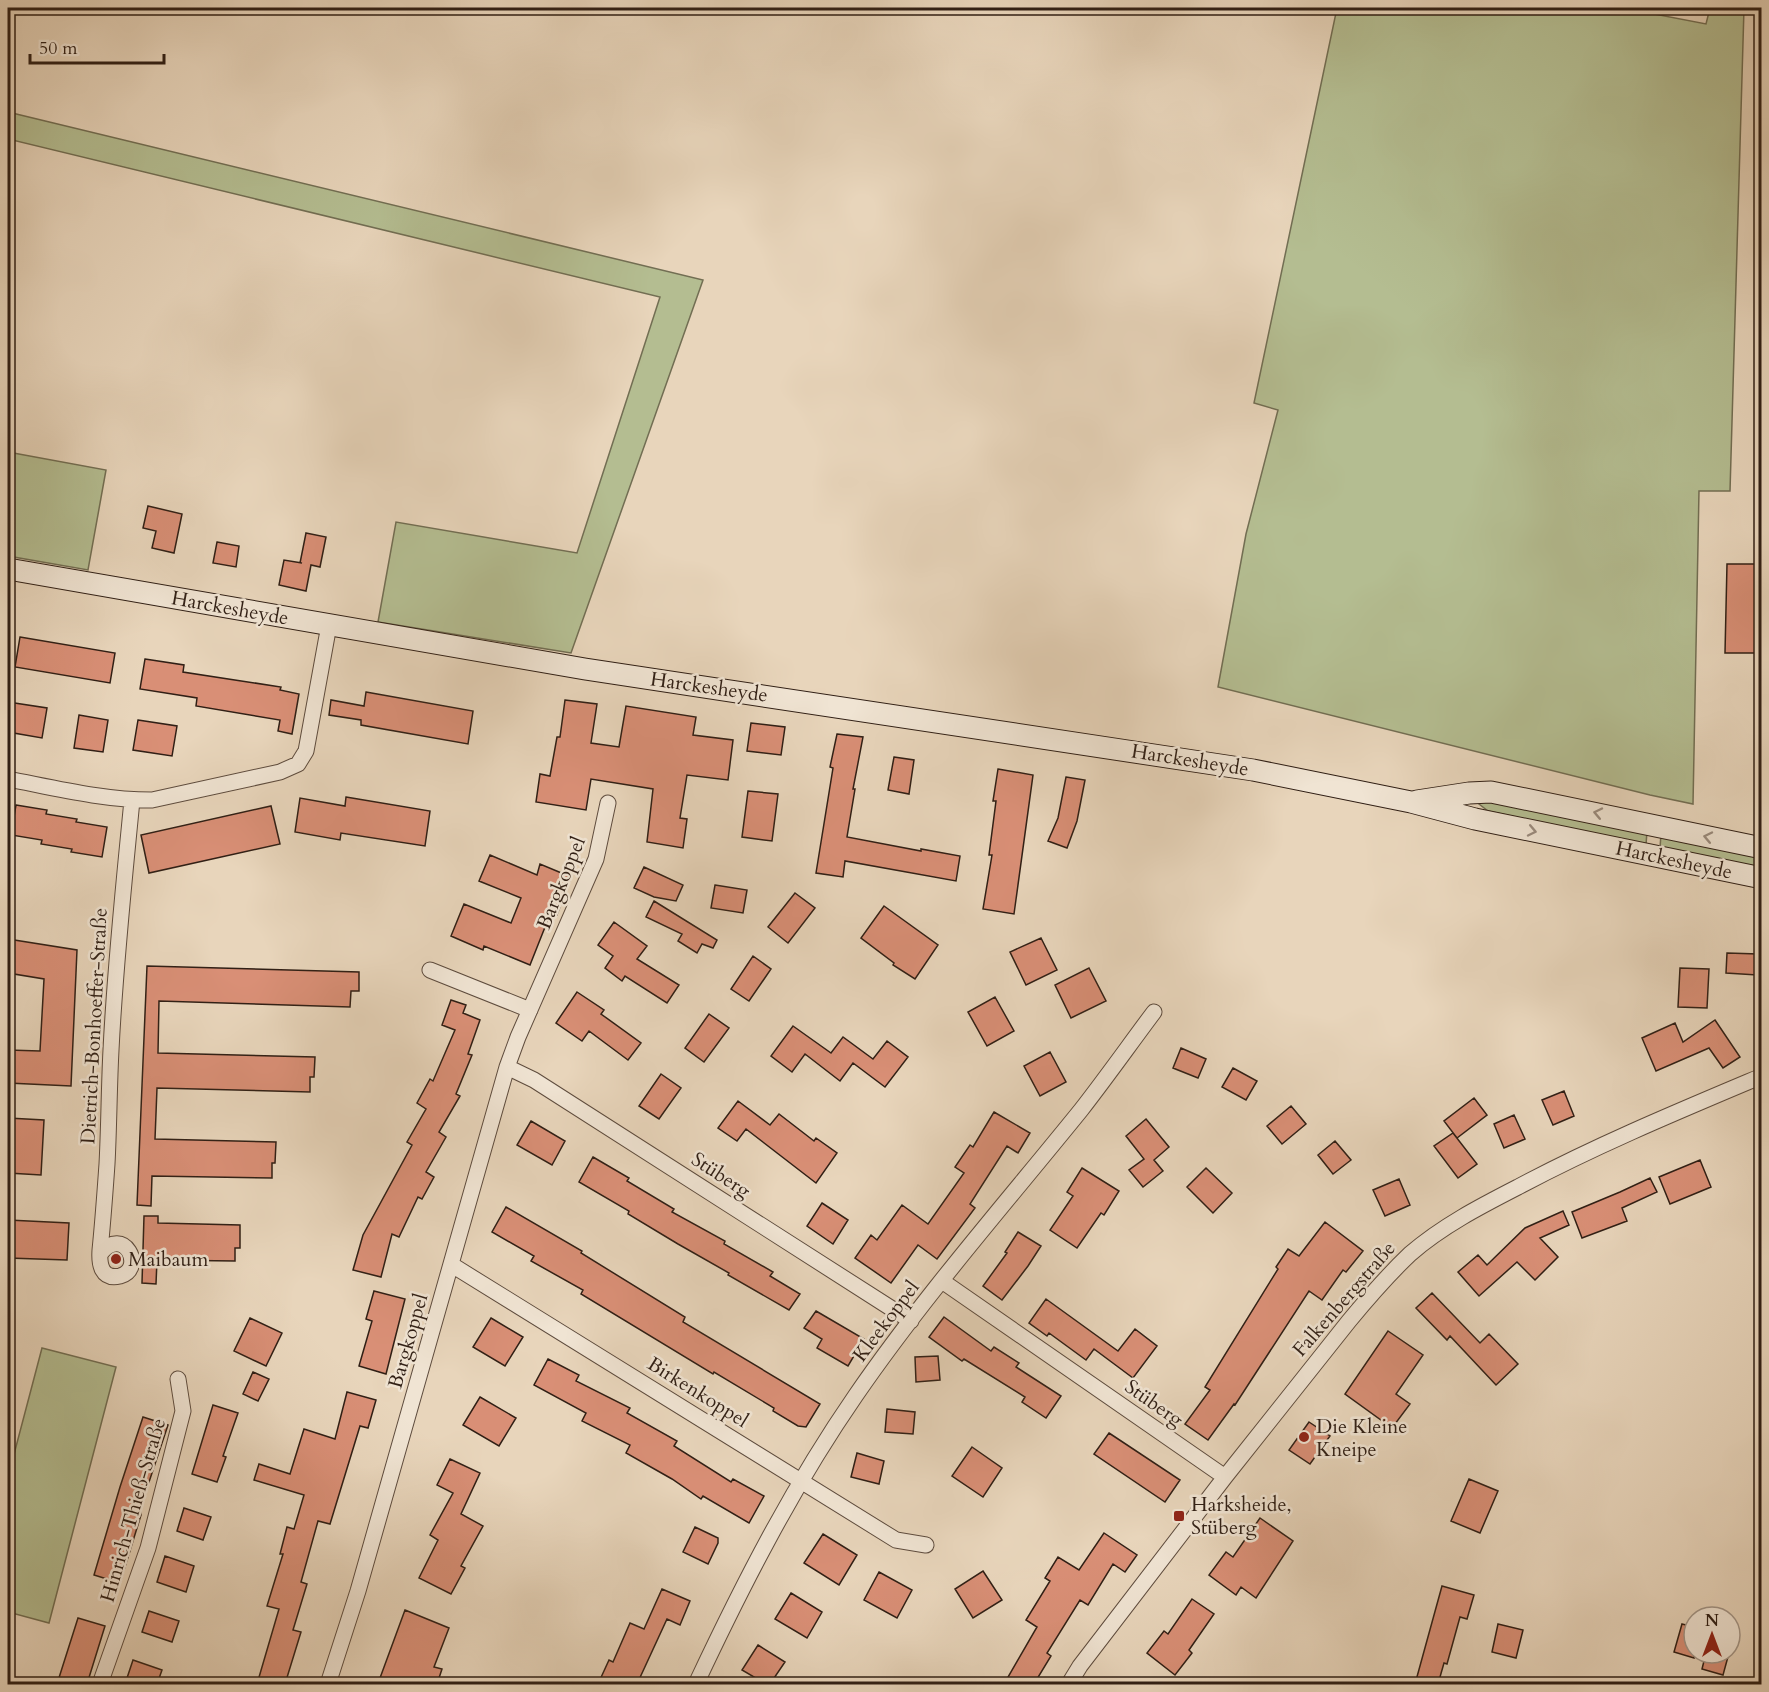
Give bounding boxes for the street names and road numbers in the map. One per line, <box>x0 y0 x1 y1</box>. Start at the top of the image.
street label: Harckesheyde <box>169 584 291 632</box>
street label: Harckesheyde <box>648 665 770 709</box>
street label: Harckesheyde <box>1129 737 1251 783</box>
street label: Bargkoppel <box>530 833 592 933</box>
street label: Harckesheyde <box>1613 834 1735 886</box>
street label: Dietrich-Bonhoeffer-Straße <box>74 907 114 1145</box>
street label: Stüberg <box>686 1146 757 1205</box>
street label: Falkenbergstraße <box>1286 1236 1402 1362</box>
street label: Kleekoppel <box>847 1275 925 1367</box>
street label: Bargkoppel <box>382 1290 434 1392</box>
street label: Birkenkoppel <box>642 1350 754 1434</box>
street label: Stüberg <box>1119 1373 1189 1433</box>
street label: Hinrich-Thieß-Straße <box>94 1415 172 1605</box>

